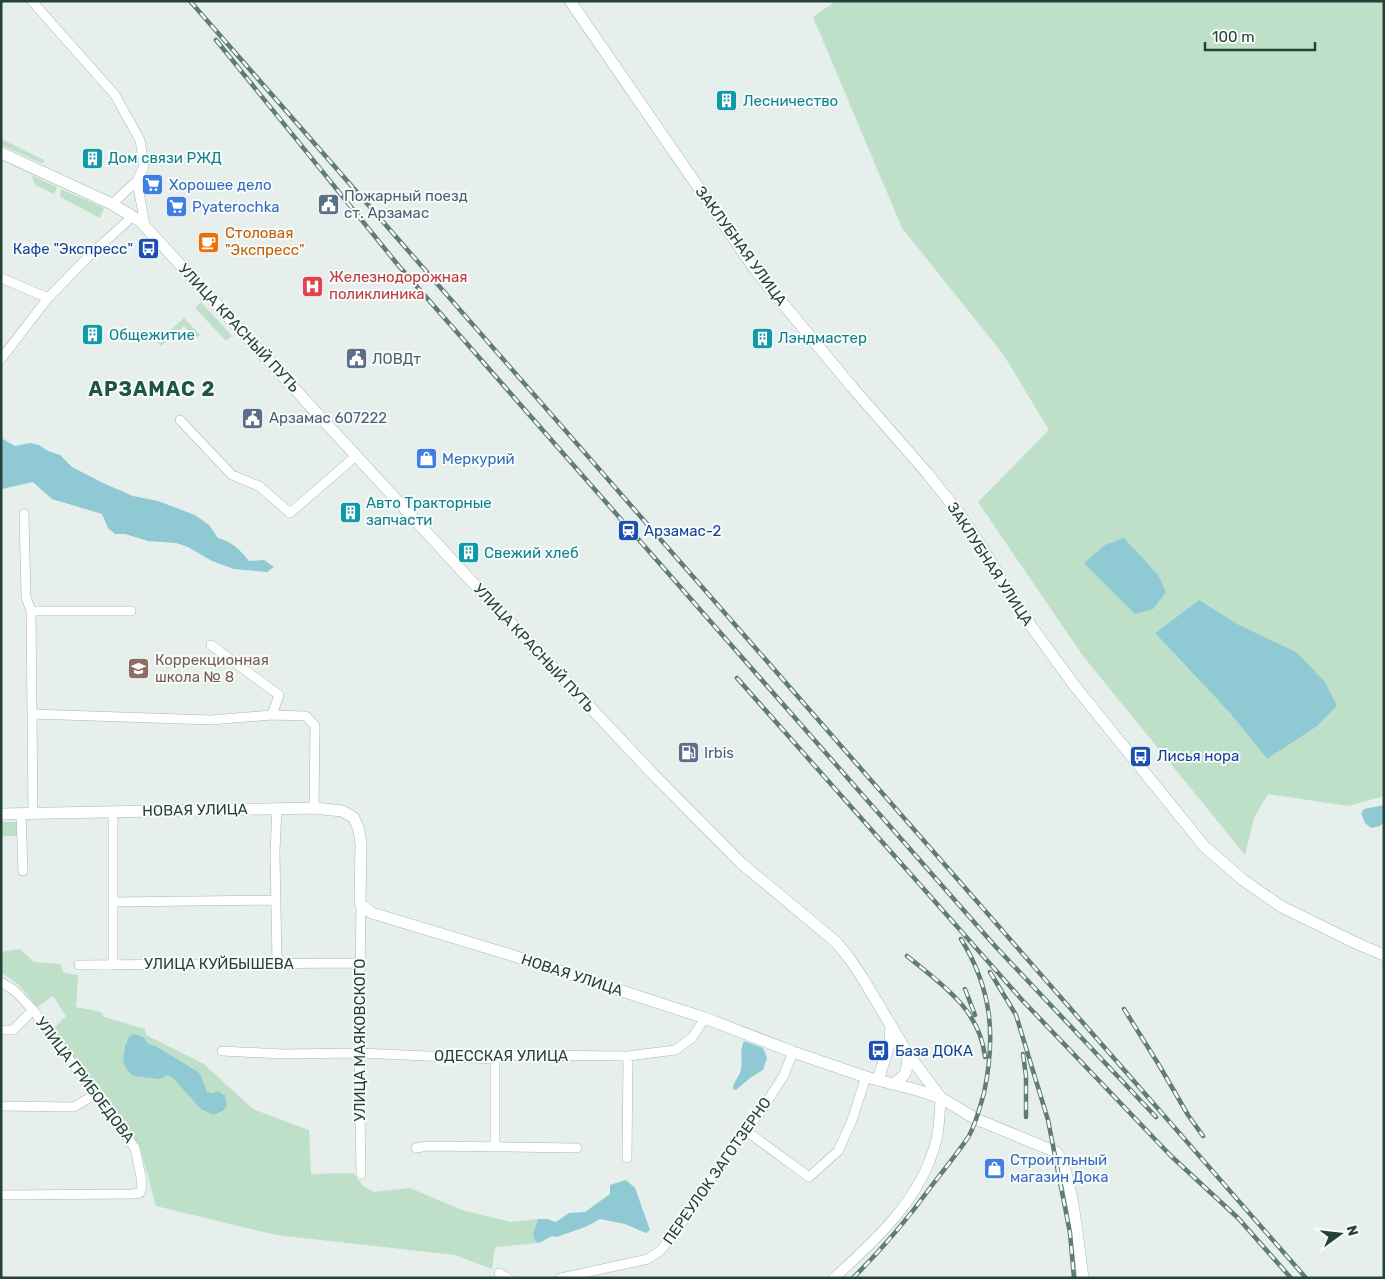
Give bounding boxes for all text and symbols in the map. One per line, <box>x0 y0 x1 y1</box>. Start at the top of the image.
scale bar <box>1205 20 1315 52</box>
text: 100 m <box>1212 28 1254 46</box>
building icon: Лесничество <box>715 89 739 113</box>
place label: Лесничество <box>743 92 838 110</box>
building icon: Дом связи РЖД <box>80 146 104 170</box>
place label: Дом связи РЖД <box>108 149 222 167</box>
supermarket icon: Хорошее дело <box>141 173 165 197</box>
place label: Хорошее дело <box>169 176 272 194</box>
street label: ЗАКЛУБНАЯ УЛИЦА <box>692 183 790 309</box>
place label: Пожарный поезд ст. Арзамас <box>344 187 468 222</box>
public building icon: Пожарный поезд ст. Арзамас <box>316 193 340 217</box>
supermarket icon: Pyaterochka <box>164 195 188 219</box>
place label: Pyaterochka <box>192 198 280 216</box>
place label: Столовая "Экспресс" <box>225 224 305 259</box>
cafe icon: Столовая "Экспресс" <box>197 230 221 254</box>
bus stop icon: Кафе "Экспресс" <box>137 237 161 261</box>
place label: Кафе "Экспресс" <box>13 240 133 258</box>
street label: УЛИЦА КРАСНЫЙ ПУТЬ <box>175 260 303 396</box>
place label: Железнодорожная поликлиника <box>329 268 467 303</box>
hospital icon: Железнодорожная поликлиника <box>301 274 325 298</box>
building icon: Общежитие <box>81 323 105 347</box>
place label: Общежитие <box>109 326 195 344</box>
building icon: Лэндмастер <box>750 326 774 350</box>
place label: Лэндмастер <box>778 329 867 347</box>
public building icon: ЛОВДт <box>344 347 368 371</box>
place label: ЛОВДт <box>372 350 421 368</box>
district label: АРЗАМАС 2 <box>89 377 215 401</box>
public building icon: Арзамас 607222 <box>241 406 265 430</box>
place label: Арзамас 607222 <box>269 409 387 427</box>
shop icon: Меркурий <box>414 447 438 471</box>
place label: Меркурий <box>442 450 515 468</box>
place label: Авто Тракторные запчасти <box>366 494 492 529</box>
street label: ЗАКЛУБНАЯ УЛИЦА <box>943 499 1037 629</box>
building icon: Авто Тракторные запчасти <box>338 500 362 524</box>
station icon: Арзамас-2 <box>616 519 640 543</box>
place label: Арзамас-2 <box>644 522 721 540</box>
building icon: Свежий хлеб <box>456 541 480 565</box>
place label: Свежий хлеб <box>484 544 579 562</box>
street label: УЛИЦА КРАСНЫЙ ПУТЬ <box>470 580 598 716</box>
place label: Коррекционная школа № 8 <box>155 651 269 686</box>
school or university icon: Коррекционная школа № 8 <box>127 657 151 681</box>
fuel station icon: Irbis <box>676 741 700 765</box>
place label: Irbis <box>704 744 734 762</box>
bus stop icon: Лисья нора <box>1129 744 1153 768</box>
place label: Лисья нора <box>1157 747 1239 765</box>
street label: НОВАЯ УЛИЦА <box>142 800 248 820</box>
street label: НОВАЯ УЛИЦА <box>519 950 625 1000</box>
street label: УЛИЦА КУЙБЫШЕВА <box>144 955 294 973</box>
street label: УЛИЦА МАЯКОВСКОГО <box>351 959 369 1121</box>
street label: УЛИЦА ГРИБОЕДОВА <box>32 1013 138 1147</box>
bus stop icon: База ДОКА <box>867 1039 891 1063</box>
place label: База ДОКА <box>895 1042 973 1060</box>
street label: ОДЕССКАЯ УЛИЦА <box>434 1047 568 1065</box>
street label: ПЕРЕУЛОК ЗАГОТЗЕРНО <box>659 1094 775 1248</box>
place label: Строитльный магазин Дока <box>1010 1151 1108 1186</box>
shop icon: Строитльный магазин Дока <box>982 1157 1006 1181</box>
north arrow <box>1315 1209 1365 1259</box>
text: N <box>1343 1224 1362 1238</box>

